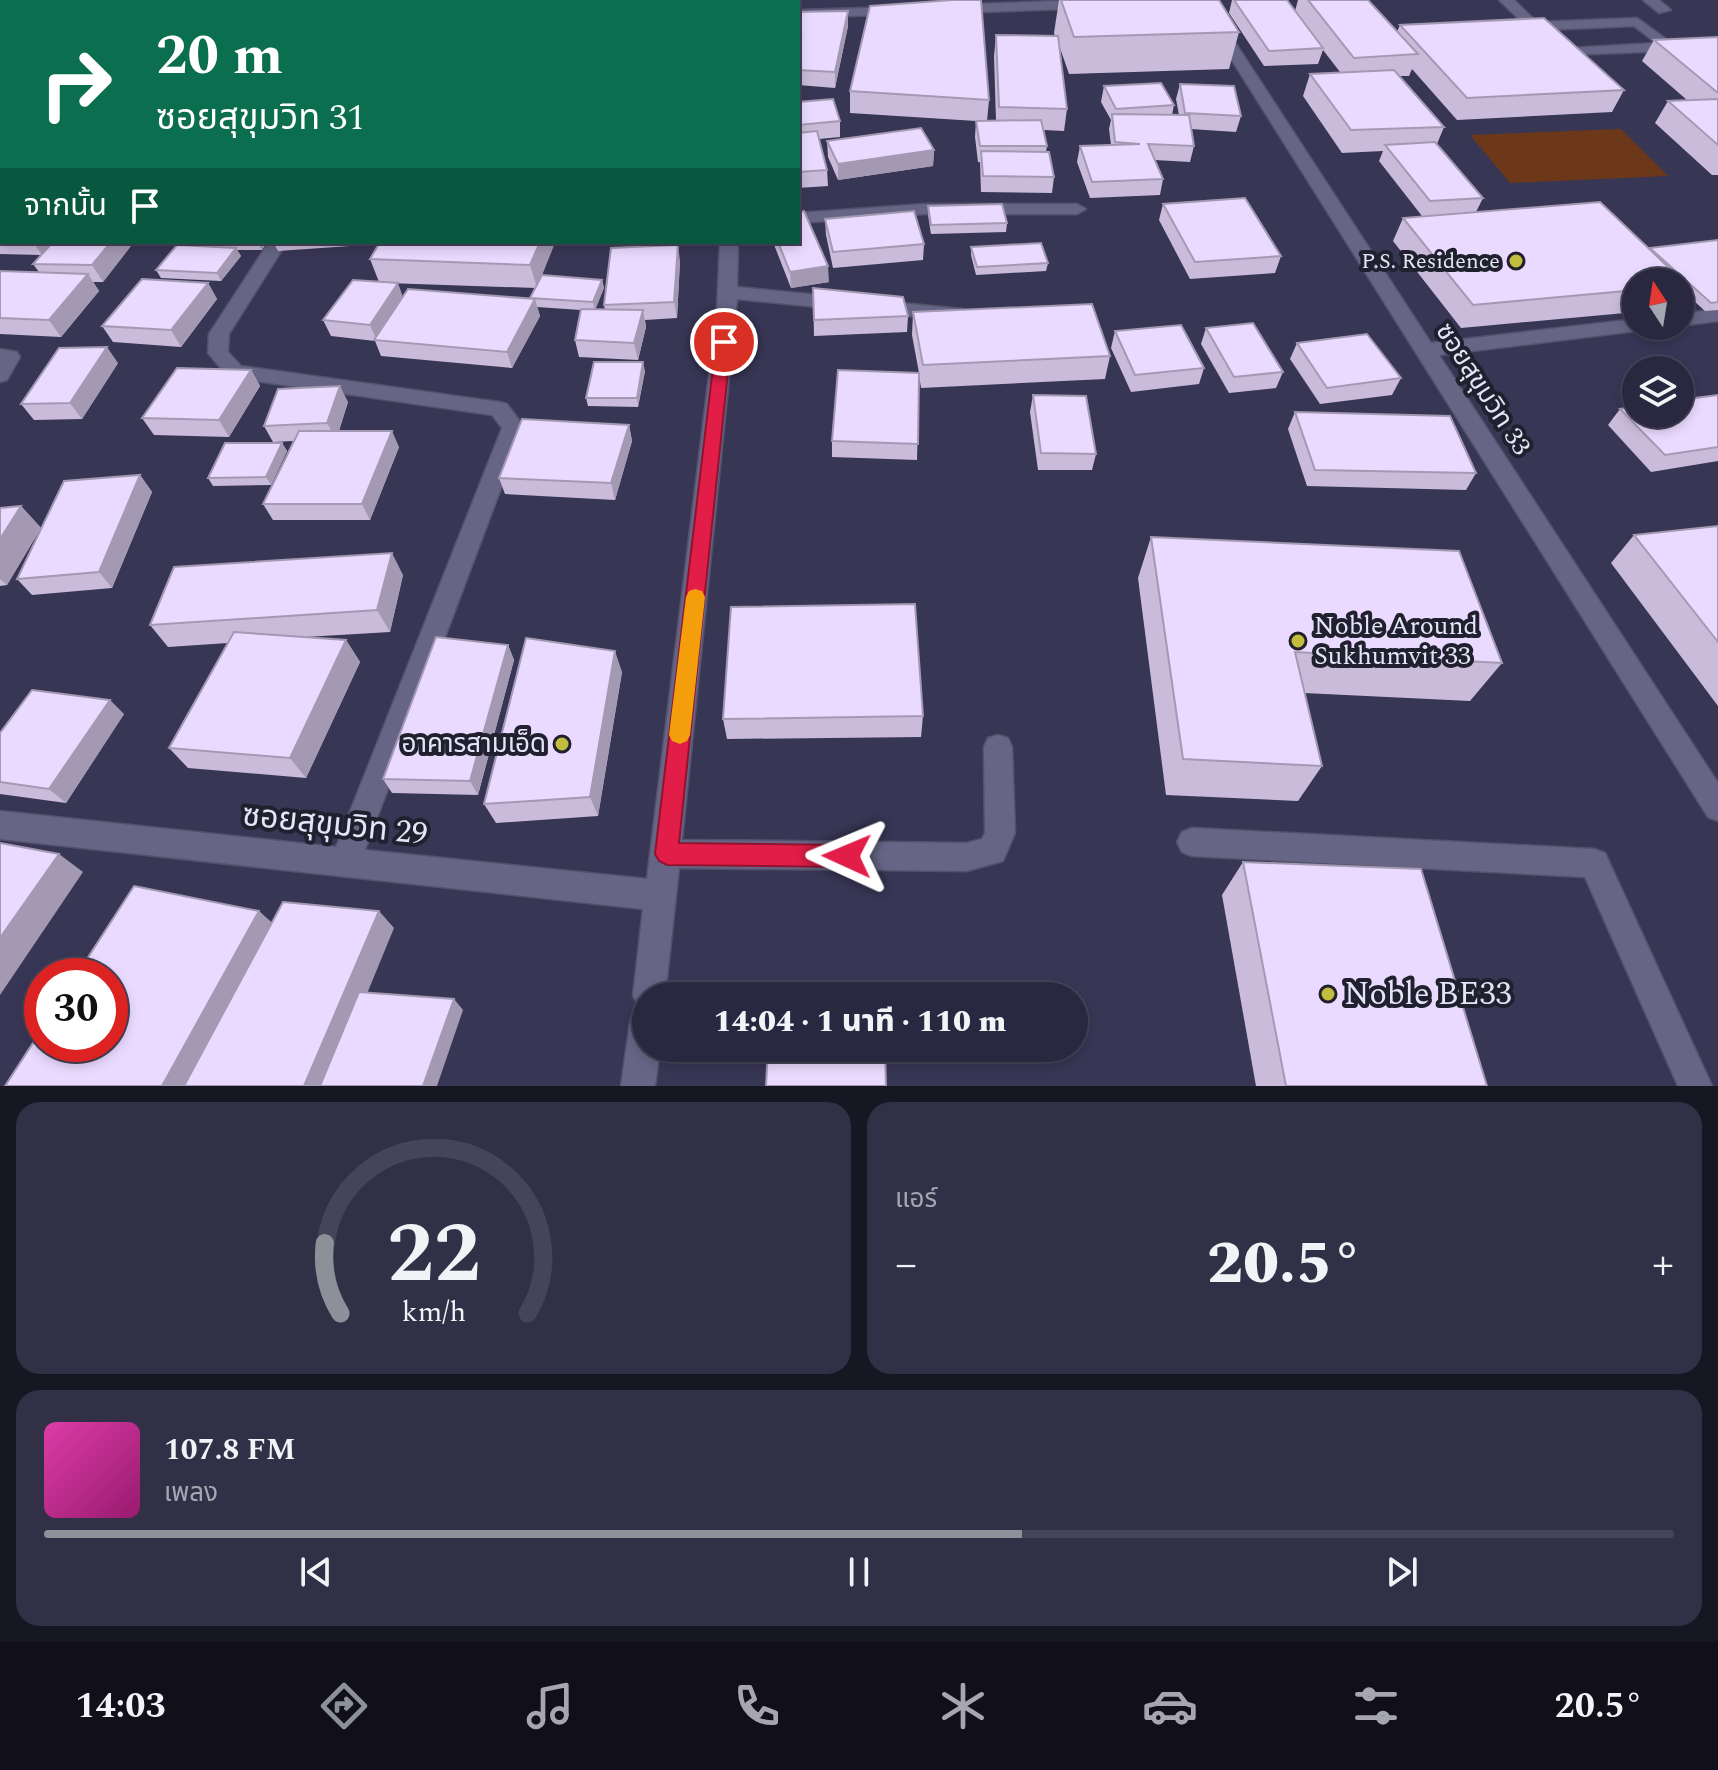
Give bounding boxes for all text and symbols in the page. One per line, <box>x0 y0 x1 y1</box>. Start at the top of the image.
text: 20 m <box>156 14 283 99</box>
icon: right <box>24 32 128 136</box>
text: ซอยสุขุมวิท 31 <box>156 91 365 146</box>
text: จากนั้น <box>24 183 107 229</box>
icon: arrive <box>123 184 167 228</box>
place label: P.S. Residence <box>1361 245 1500 278</box>
marker: P.S. Residence <box>1507 252 1525 270</box>
north arrow <box>1622 268 1694 340</box>
map controls <box>1622 268 1694 428</box>
pin <box>690 308 758 376</box>
street label: ซอยสุขุมวิท 33 <box>1425 315 1541 463</box>
icon: arrive <box>702 320 746 364</box>
button: layers <box>1622 356 1694 428</box>
place label: Noble Around Sukhumvit 33 <box>1314 606 1478 676</box>
marker: Noble Around Sukhumvit 33 <box>1289 632 1307 650</box>
place label: อาคารสามเอ็ด <box>402 724 546 764</box>
marker: อาคารสามเอ็ด <box>553 735 571 753</box>
street label: ซอยสุขุมวิท 29 <box>240 791 430 859</box>
position arrow <box>805 814 889 898</box>
speed limit sign: 30 <box>24 958 128 1062</box>
place label: Noble BE33 <box>1344 970 1511 1019</box>
marker: Noble BE33 <box>1319 985 1337 1003</box>
text: 14:04 · 1 นาที · 110 m <box>714 999 1006 1045</box>
text: แอร์ <box>895 1179 937 1219</box>
text: 22 <box>387 1192 480 1319</box>
text: 20.5° <box>1207 1218 1362 1310</box>
text: − <box>895 1231 917 1298</box>
text: + <box>1652 1231 1674 1298</box>
text: km/h <box>401 1291 466 1334</box>
text: 107.8 FM <box>164 1427 296 1473</box>
text: เพลง <box>164 1473 218 1513</box>
icon: previous <box>294 1550 338 1594</box>
icon: pause <box>837 1550 881 1594</box>
icon: next <box>1380 1550 1424 1594</box>
icon: directions <box>316 1678 372 1734</box>
icon: music <box>522 1678 578 1734</box>
icon: phone <box>729 1678 785 1734</box>
icon: climate <box>935 1678 991 1734</box>
icon: car <box>1142 1678 1198 1734</box>
icon: filters <box>1348 1678 1404 1734</box>
text: 14:03 <box>75 1679 166 1734</box>
text: 20.5° <box>1554 1679 1643 1734</box>

